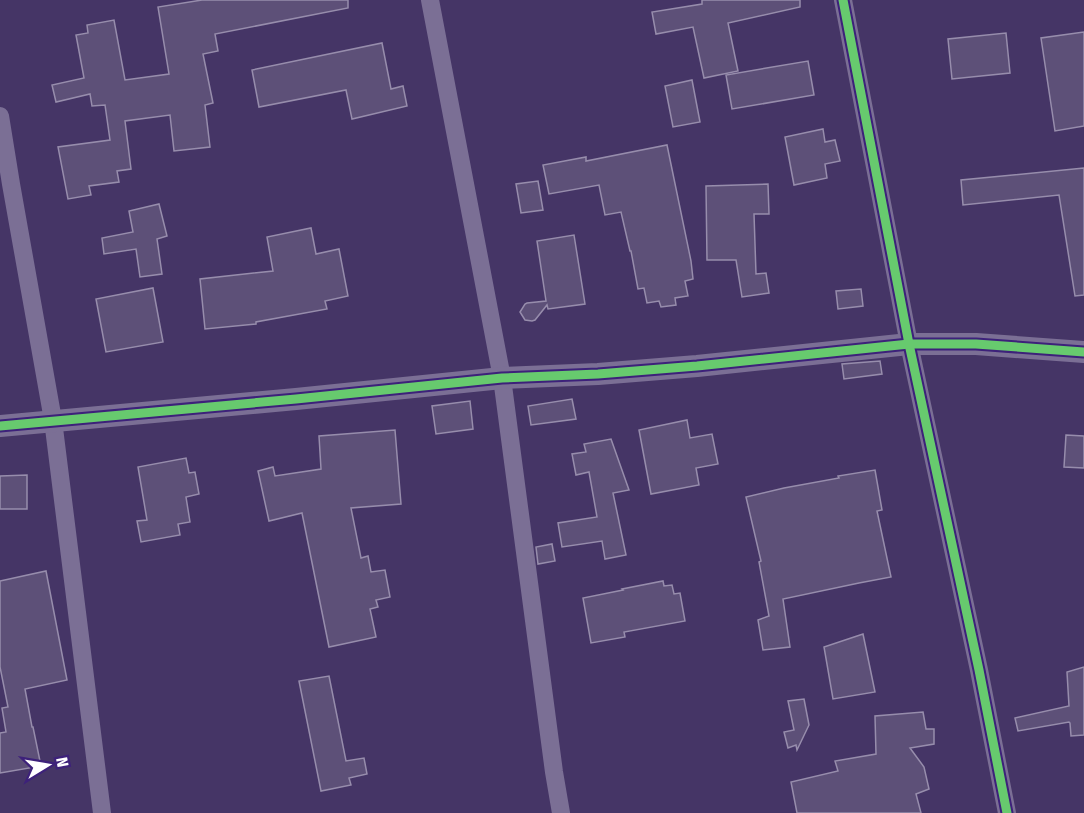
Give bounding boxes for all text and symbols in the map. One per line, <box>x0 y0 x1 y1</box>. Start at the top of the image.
north arrow <box>18 735 78 795</box>
text: N <box>52 756 72 769</box>

